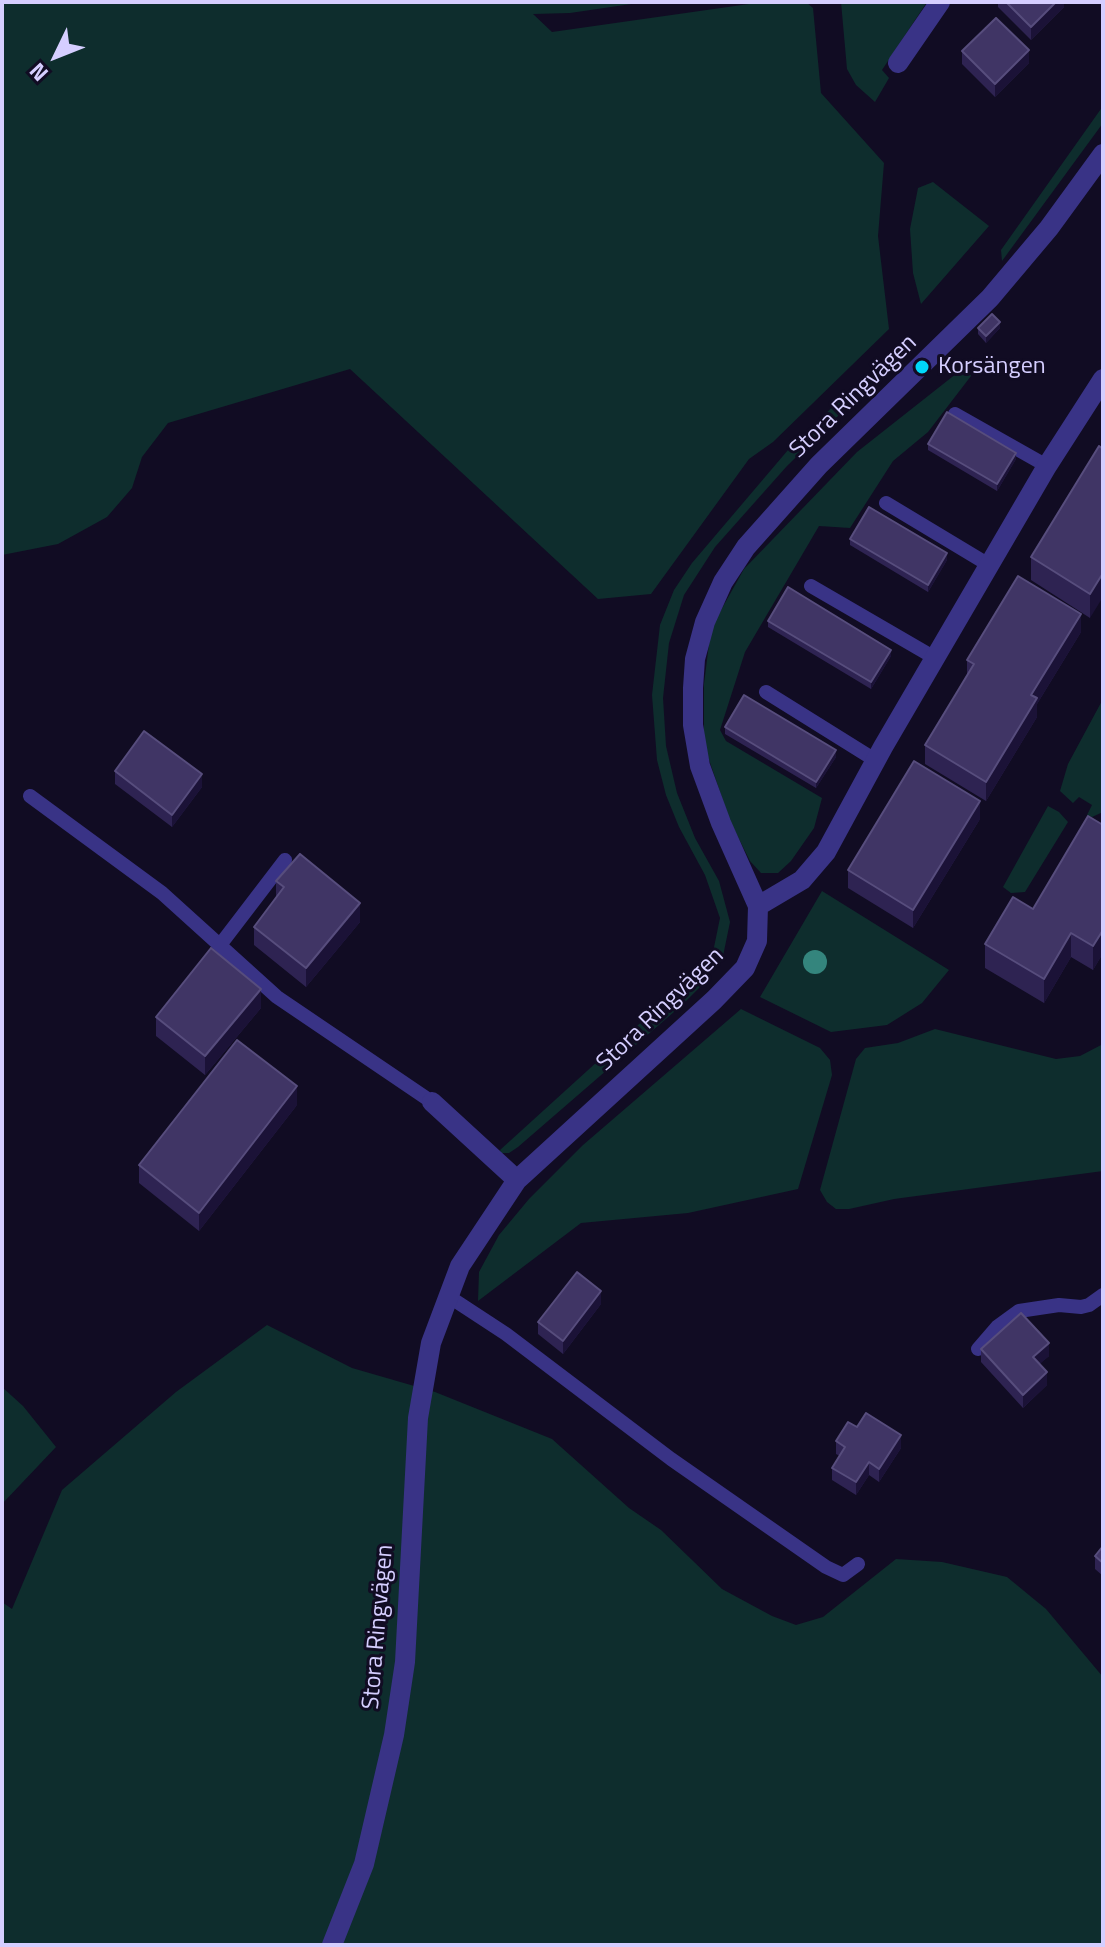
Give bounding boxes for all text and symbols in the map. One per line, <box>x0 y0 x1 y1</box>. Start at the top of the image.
north arrow <box>16 16 96 96</box>
text: N <box>21 55 56 90</box>
street label: Stora Ringvägen <box>784 329 924 465</box>
place label: Korsängen <box>938 353 1046 381</box>
marker: Korsängen <box>913 358 931 376</box>
street label: Stora Ringvägen <box>591 942 731 1078</box>
street label: Stora Ringvägen <box>357 1543 401 1711</box>

